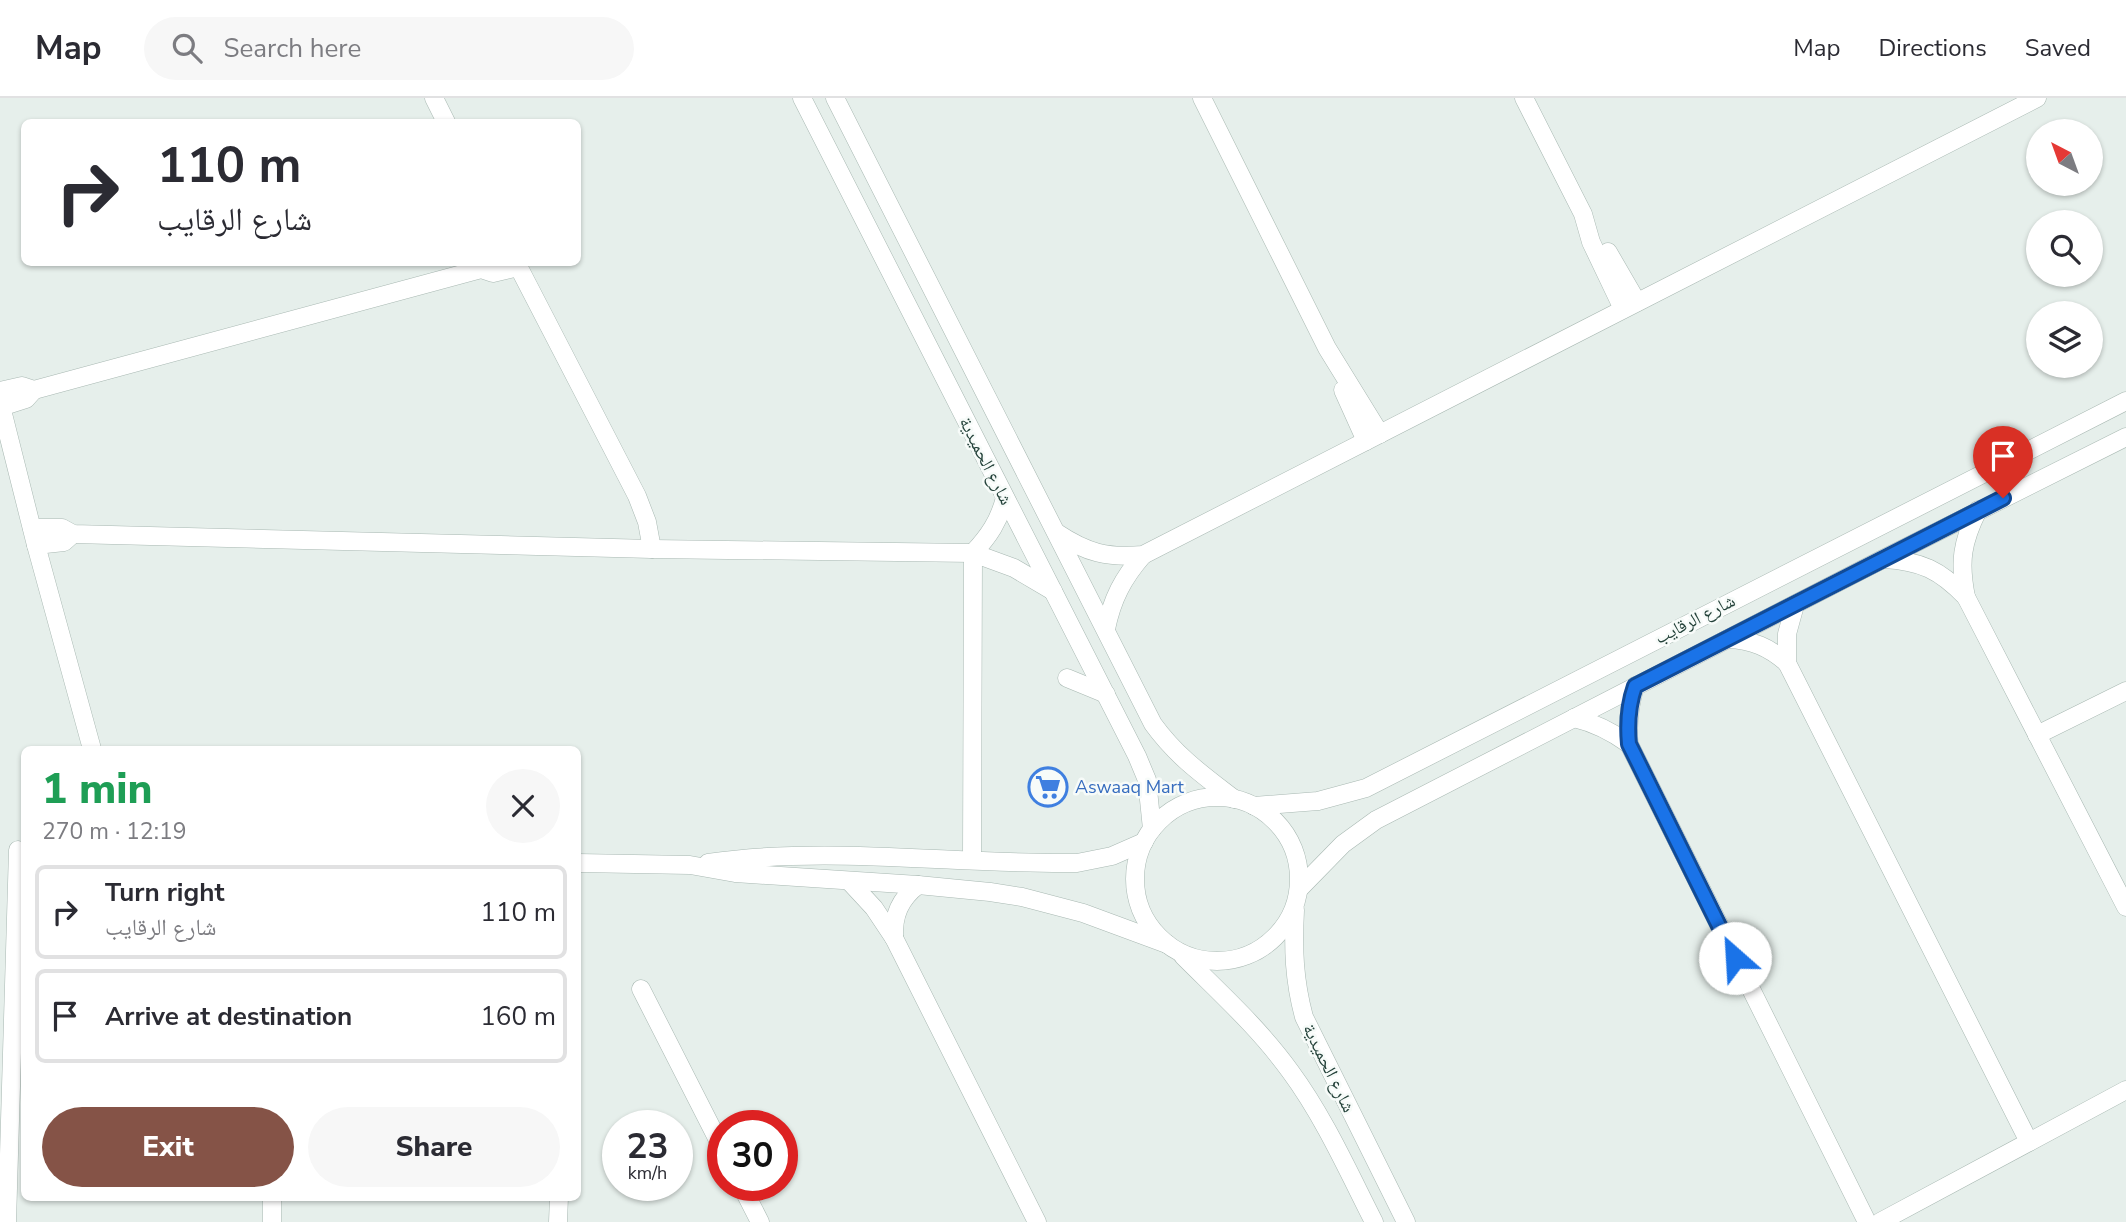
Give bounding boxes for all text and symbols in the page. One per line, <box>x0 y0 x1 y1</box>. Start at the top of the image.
search box <box>144 17 634 80</box>
text: Map <box>35 26 102 71</box>
icon: search <box>168 29 206 67</box>
text: Search here <box>224 31 361 66</box>
text: Map <box>1793 32 1840 64</box>
text: Directions <box>1878 32 1987 64</box>
text: Saved <box>2025 32 2091 64</box>
north arrow <box>2026 119 2104 196</box>
map controls <box>2026 119 2103 378</box>
text: 110 m <box>157 132 301 199</box>
icon: right <box>42 147 133 238</box>
text: شارع الرقايب <box>157 198 312 241</box>
button: search <box>2026 210 2103 287</box>
button: layers <box>2026 301 2103 378</box>
street label: شارع الحميدية <box>954 413 1018 509</box>
pin <box>1973 426 2033 498</box>
icon: arrive <box>1984 437 2022 475</box>
street label: شارع الرقايب <box>1651 589 1739 649</box>
text: 1 min <box>42 761 152 818</box>
supermarket icon: Aswaaq Mart <box>1027 766 1069 808</box>
button: close <box>486 769 560 843</box>
place label: Aswaaq Mart <box>1075 775 1184 799</box>
text: 270 m · 12:19 <box>42 816 187 847</box>
text: Turn right <box>105 875 224 910</box>
icon: right <box>46 893 84 931</box>
text: 110 m <box>480 895 556 930</box>
text: شارع الرقايب <box>105 912 216 943</box>
position arrow <box>1698 921 1772 995</box>
icon: arrive <box>46 997 84 1035</box>
text: Arrive at destination <box>105 999 352 1034</box>
text: 160 m <box>480 999 556 1034</box>
street label: شارع الحميدية <box>1297 1020 1361 1116</box>
button: Exit <box>42 1107 294 1187</box>
button: Share <box>308 1107 560 1187</box>
speed limit sign: 30 <box>707 1110 798 1201</box>
text: 23 <box>626 1123 669 1170</box>
text: km/h <box>628 1161 667 1185</box>

